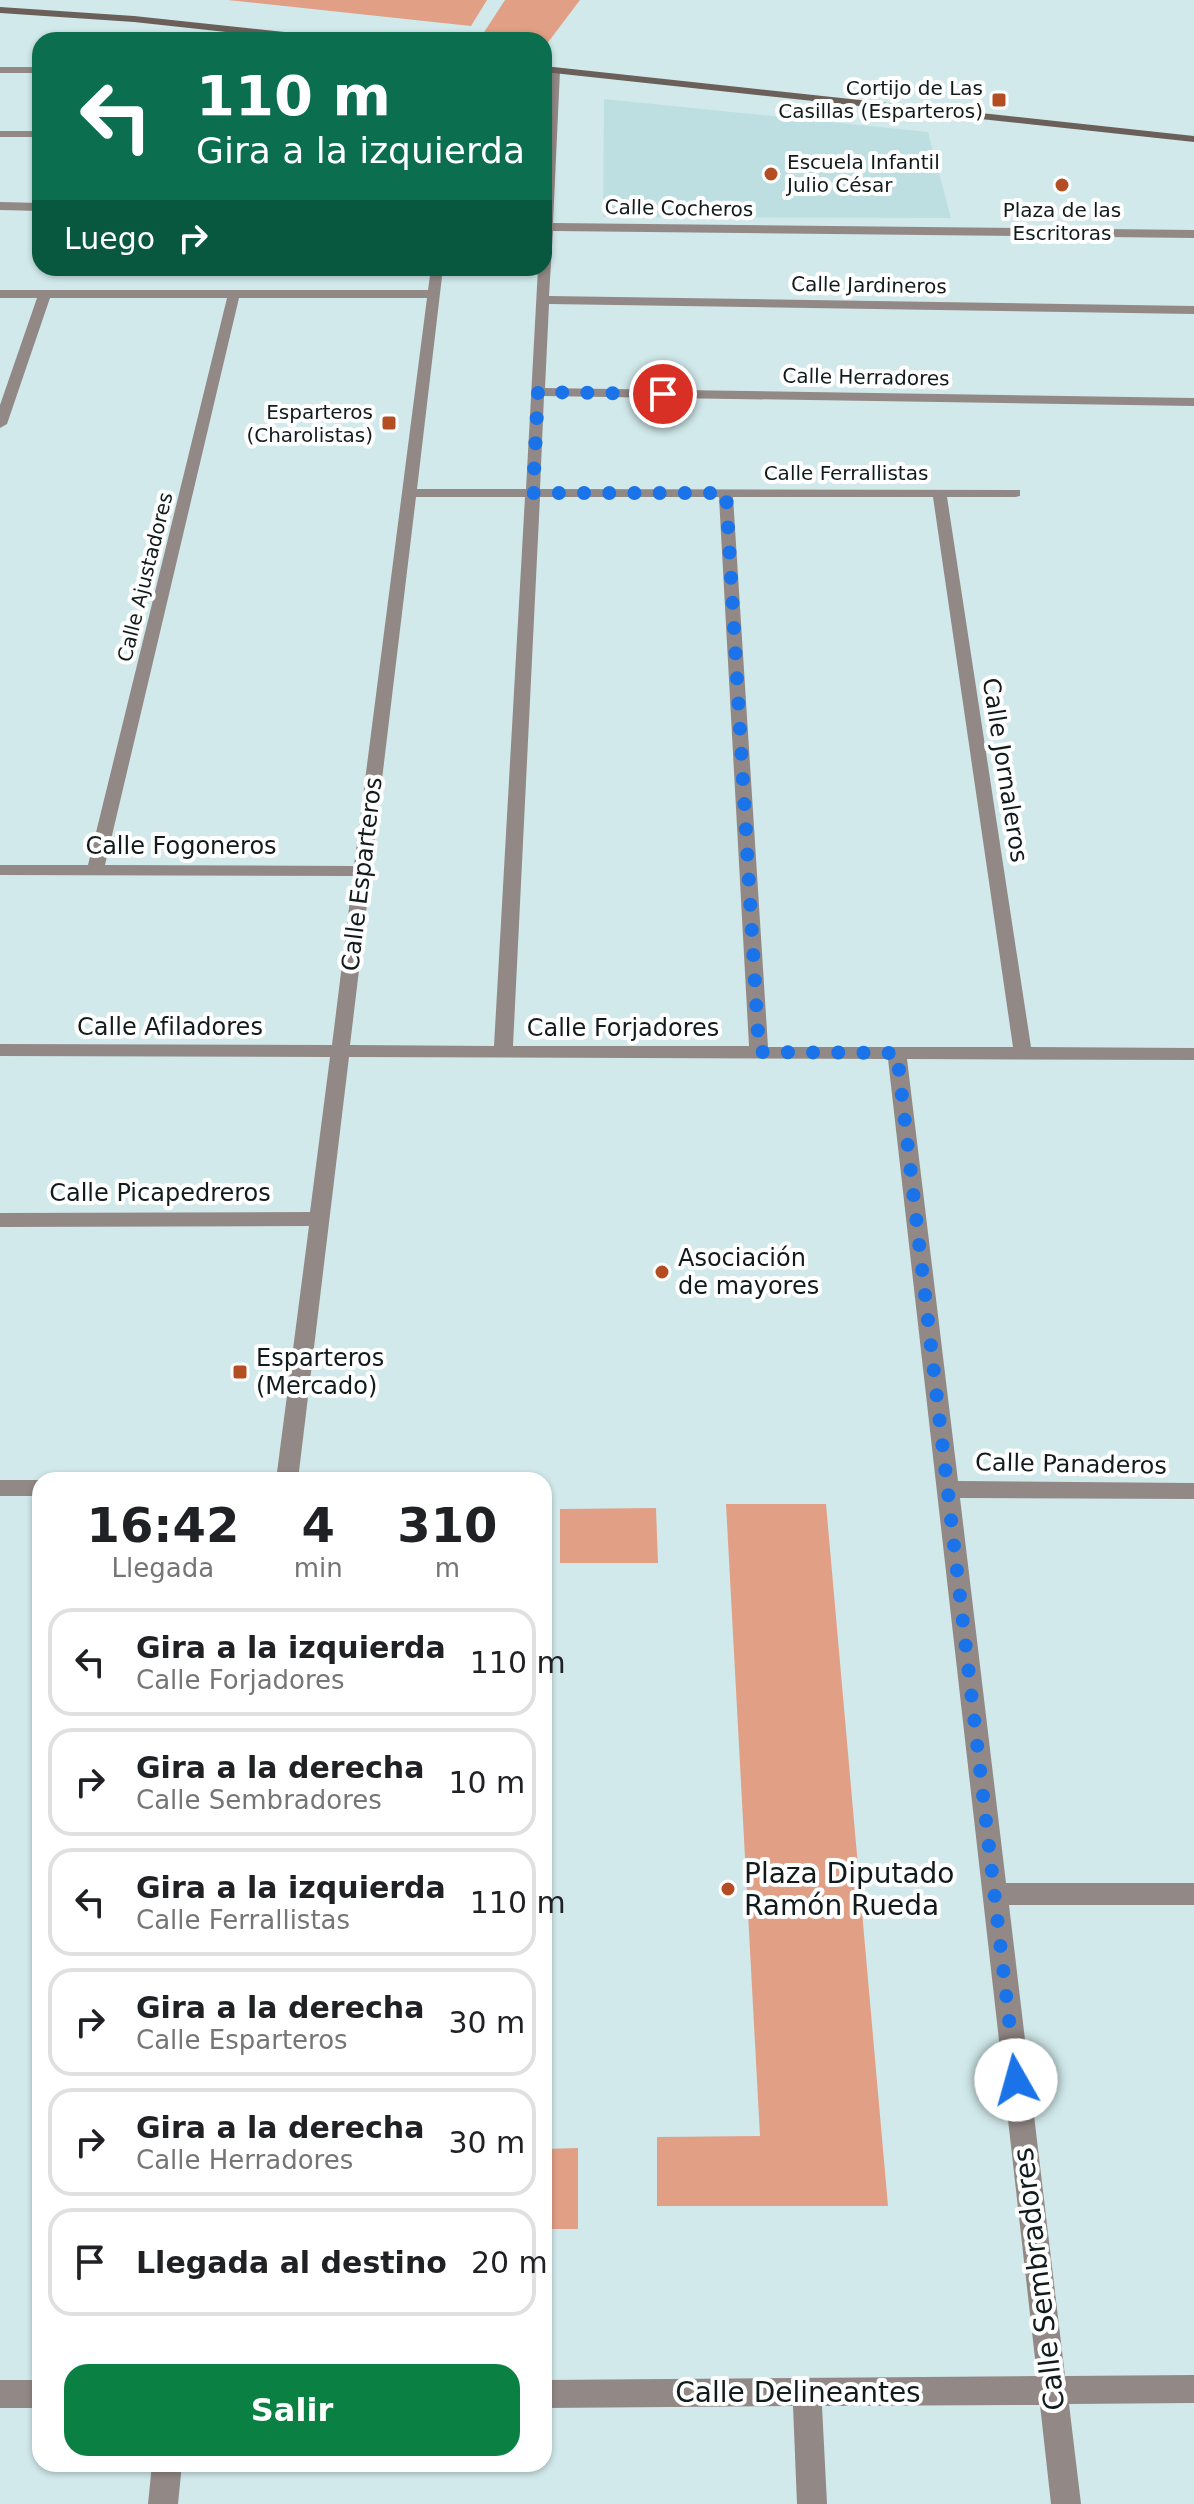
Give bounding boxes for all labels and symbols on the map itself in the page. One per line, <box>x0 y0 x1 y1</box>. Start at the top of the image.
place label: Cortijo de Las Casillas (Esparteros) <box>778 76 983 123</box>
marker: Cortijo de Las Casillas (Esparteros) <box>990 91 1008 109</box>
place label: Escuela Infantil Julio César <box>785 150 940 197</box>
marker: Escuela Infantil Julio César <box>762 165 780 183</box>
marker: Plaza de las Escritoras <box>1053 176 1071 194</box>
street label: Calle Cocheros <box>604 195 754 221</box>
place label: Plaza de las Escritoras <box>1003 198 1121 245</box>
street label: Calle Jardineros <box>791 272 947 298</box>
pin <box>629 360 697 428</box>
street label: Calle Herradores <box>782 364 950 390</box>
place label: Esparteros (Charolistas) <box>246 400 373 447</box>
marker: Esparteros (Charolistas) <box>380 414 398 432</box>
street label: Calle Ferrallistas <box>764 461 928 485</box>
street label: Calle Ajustadores <box>112 490 178 664</box>
street label: Calle Jornaleros <box>977 676 1033 864</box>
street label: Calle Esparteros <box>336 775 388 973</box>
street label: Calle Fogoneros <box>85 832 277 860</box>
street label: Calle Afiladores <box>77 1013 263 1041</box>
street label: Calle Forjadores <box>527 1014 719 1042</box>
street label: Calle Picapedreros <box>49 1179 271 1207</box>
place label: Asociación de mayores <box>678 1244 819 1300</box>
marker: Asociación de mayores <box>653 1263 671 1281</box>
place label: Esparteros (Mercado) <box>256 1344 384 1400</box>
marker: Esparteros (Mercado) <box>231 1363 249 1381</box>
street label: Calle Panaderos <box>975 1448 1167 1480</box>
place label: Plaza Diputado Ramón Rueda <box>744 1857 954 1922</box>
marker: Plaza Diputado Ramón Rueda <box>719 1880 737 1898</box>
position arrow <box>974 2038 1058 2122</box>
street label: Calle Sembradores <box>1006 2146 1072 2412</box>
street label: Calle Delineantes <box>675 2376 921 2409</box>

